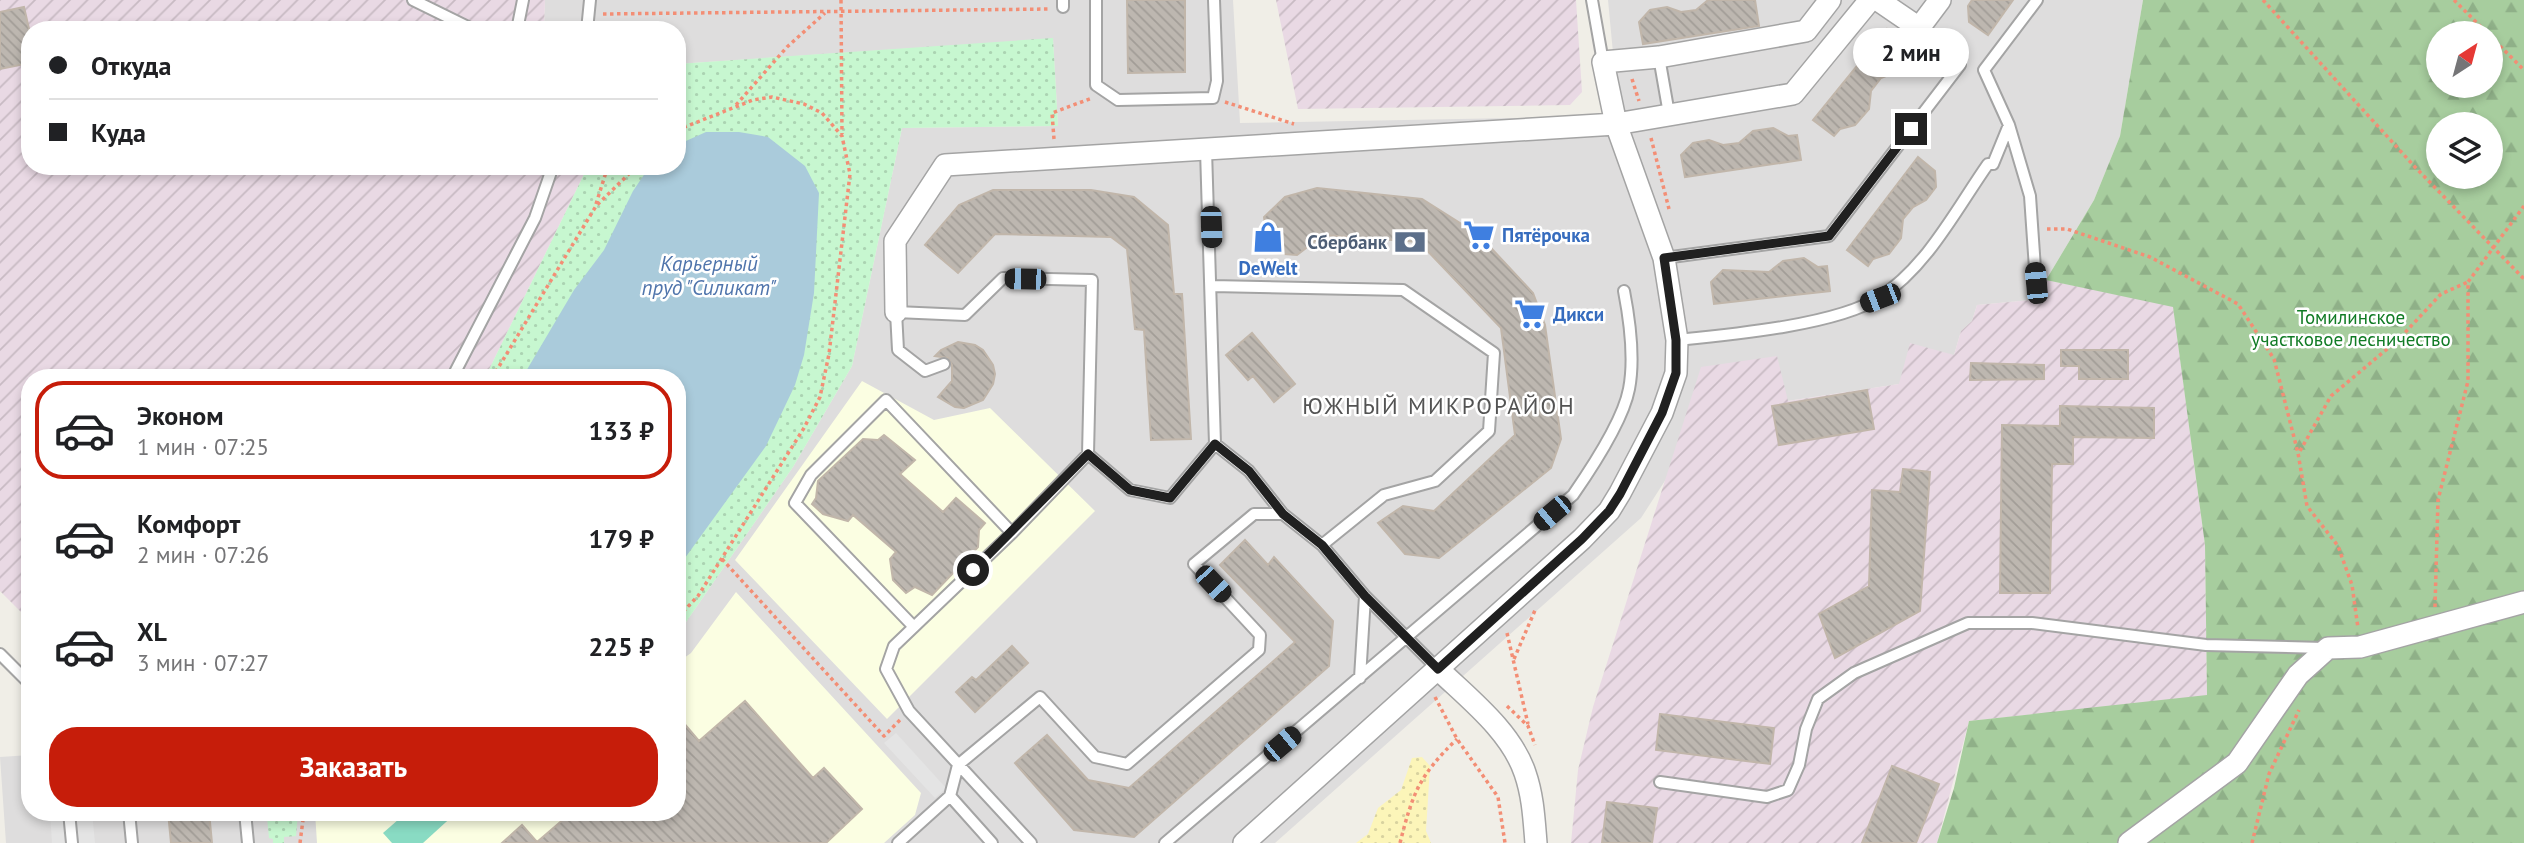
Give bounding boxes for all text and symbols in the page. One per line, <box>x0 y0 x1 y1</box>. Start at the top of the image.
north arrow <box>2426 21 2502 98</box>
map controls <box>2426 21 2503 189</box>
callout: 2 мин <box>1853 27 1969 76</box>
text: 2 мин <box>1881 38 1941 67</box>
text: Откуда <box>91 49 171 82</box>
button: layers <box>2426 112 2503 189</box>
route end <box>1895 113 1927 145</box>
text: Куда <box>91 116 146 149</box>
car <box>1200 206 1223 248</box>
supermarket icon: Пятёрочка <box>1462 218 1496 252</box>
shop icon: DeWelt <box>1251 220 1285 254</box>
place label: Пятёрочка <box>1502 223 1590 247</box>
bank icon: Сбербанк <box>1393 225 1427 259</box>
place label: Сбербанк <box>1307 230 1388 254</box>
water label: Карьерный пруд "Силикат" <box>642 250 777 301</box>
place label: DeWelt <box>1238 256 1298 280</box>
car <box>2024 261 2049 305</box>
car <box>1004 268 1047 290</box>
car <box>1857 281 1904 315</box>
supermarket icon: Дикси <box>1513 297 1547 331</box>
place label: Дикси <box>1553 302 1604 326</box>
park label: Томилинское участковое лесничество <box>2251 305 2451 351</box>
district label: ЮЖНЫЙ МИКРОРАЙОН <box>1302 391 1576 420</box>
icon: car <box>53 399 116 462</box>
text: Эконом <box>137 399 224 432</box>
text: 133 ₽ <box>588 414 654 447</box>
text: 1 мин · 07:25 <box>137 432 269 461</box>
car <box>1530 491 1575 535</box>
icon: car <box>53 507 116 570</box>
text: Комфорт <box>137 507 240 540</box>
text: 179 ₽ <box>588 522 654 555</box>
text: 2 мин · 07:26 <box>137 540 269 569</box>
route start <box>957 554 989 586</box>
car <box>1191 561 1236 607</box>
icon: car <box>53 615 116 678</box>
text: XL <box>137 615 167 648</box>
text: 225 ₽ <box>588 630 654 663</box>
text: 3 мин · 07:27 <box>137 648 269 677</box>
car <box>1260 722 1305 766</box>
button: Заказать <box>49 727 658 807</box>

